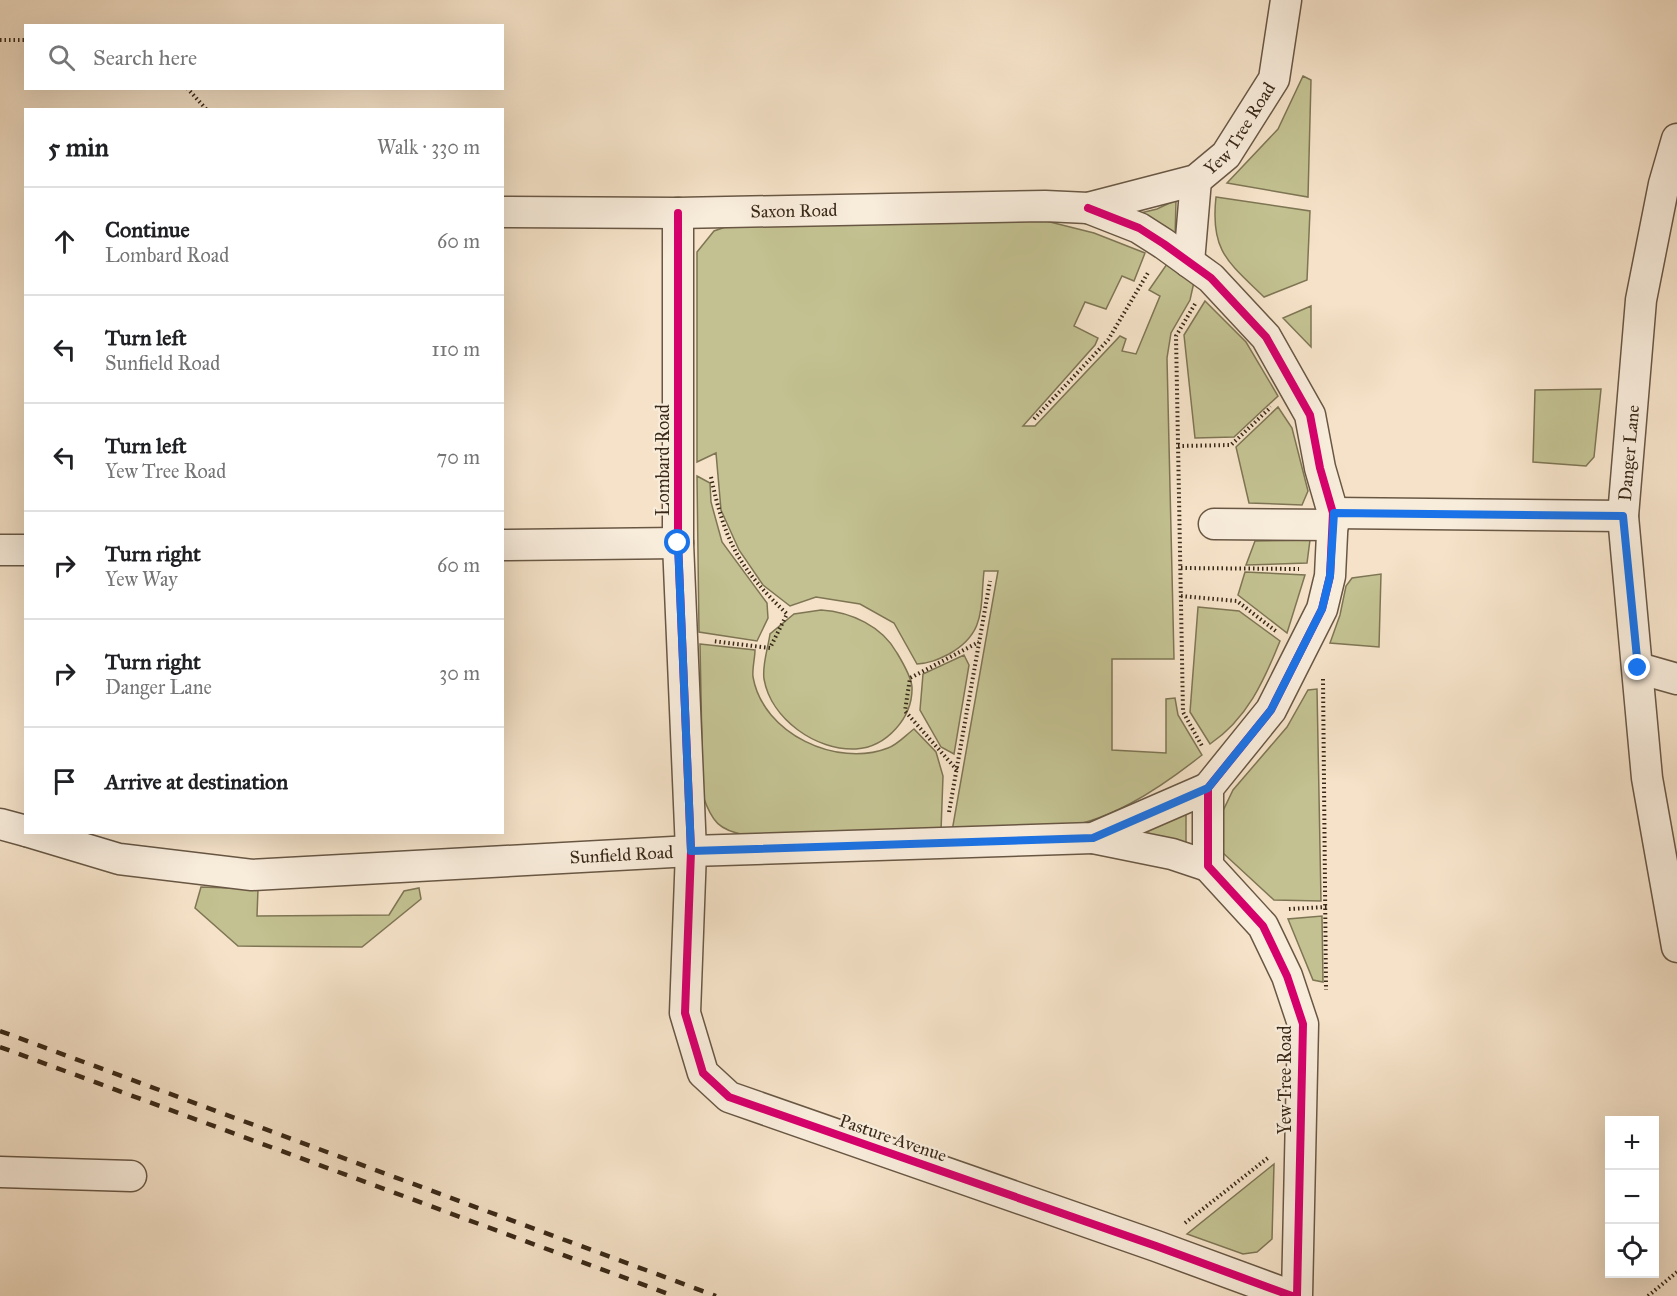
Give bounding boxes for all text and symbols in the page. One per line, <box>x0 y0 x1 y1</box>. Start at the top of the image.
search box <box>24 24 504 90</box>
icon: search <box>45 41 78 74</box>
text: Search here <box>93 44 197 71</box>
street label: Yew Tree Road <box>1199 78 1280 180</box>
text: 5 min <box>48 131 109 163</box>
text: Walk · 330 m <box>377 135 480 159</box>
street label: Saxon Road <box>750 199 838 223</box>
text: Continue <box>105 216 190 243</box>
icon: ahead <box>48 225 81 258</box>
text: 60 m <box>437 229 480 253</box>
text: Lombard Road <box>105 243 229 267</box>
text: Turn left <box>105 324 187 351</box>
icon: left <box>48 333 81 366</box>
text: 110 m <box>432 337 480 361</box>
text: Sunfield Road <box>105 351 220 375</box>
street label: Lombard Road <box>652 404 674 516</box>
street label: Danger Lane <box>1614 404 1645 502</box>
text: Turn left <box>105 432 187 459</box>
icon: left <box>48 441 81 474</box>
text: 70 m <box>437 445 480 469</box>
text: Yew Tree Road <box>105 459 226 483</box>
route start <box>664 529 690 555</box>
text: Turn right <box>105 540 201 567</box>
icon: right <box>48 549 81 582</box>
text: 60 m <box>437 553 480 577</box>
text: Yew Way <box>105 567 178 591</box>
text: Turn right <box>105 648 201 675</box>
route end <box>1624 654 1650 680</box>
icon: right <box>48 657 81 690</box>
text: 30 m <box>439 661 480 685</box>
text: Danger Lane <box>105 675 212 699</box>
icon: arrive <box>48 765 81 798</box>
text: Arrive at destination <box>105 768 288 795</box>
street label: Sunfield Road <box>569 841 674 869</box>
street label: Yew Tree Road <box>1274 1025 1296 1135</box>
street label: Pasture Avenue <box>836 1109 950 1167</box>
map controls <box>1605 1116 1659 1278</box>
button: + <box>1605 1116 1659 1170</box>
button: − <box>1605 1170 1659 1224</box>
button: locate <box>1605 1224 1659 1278</box>

